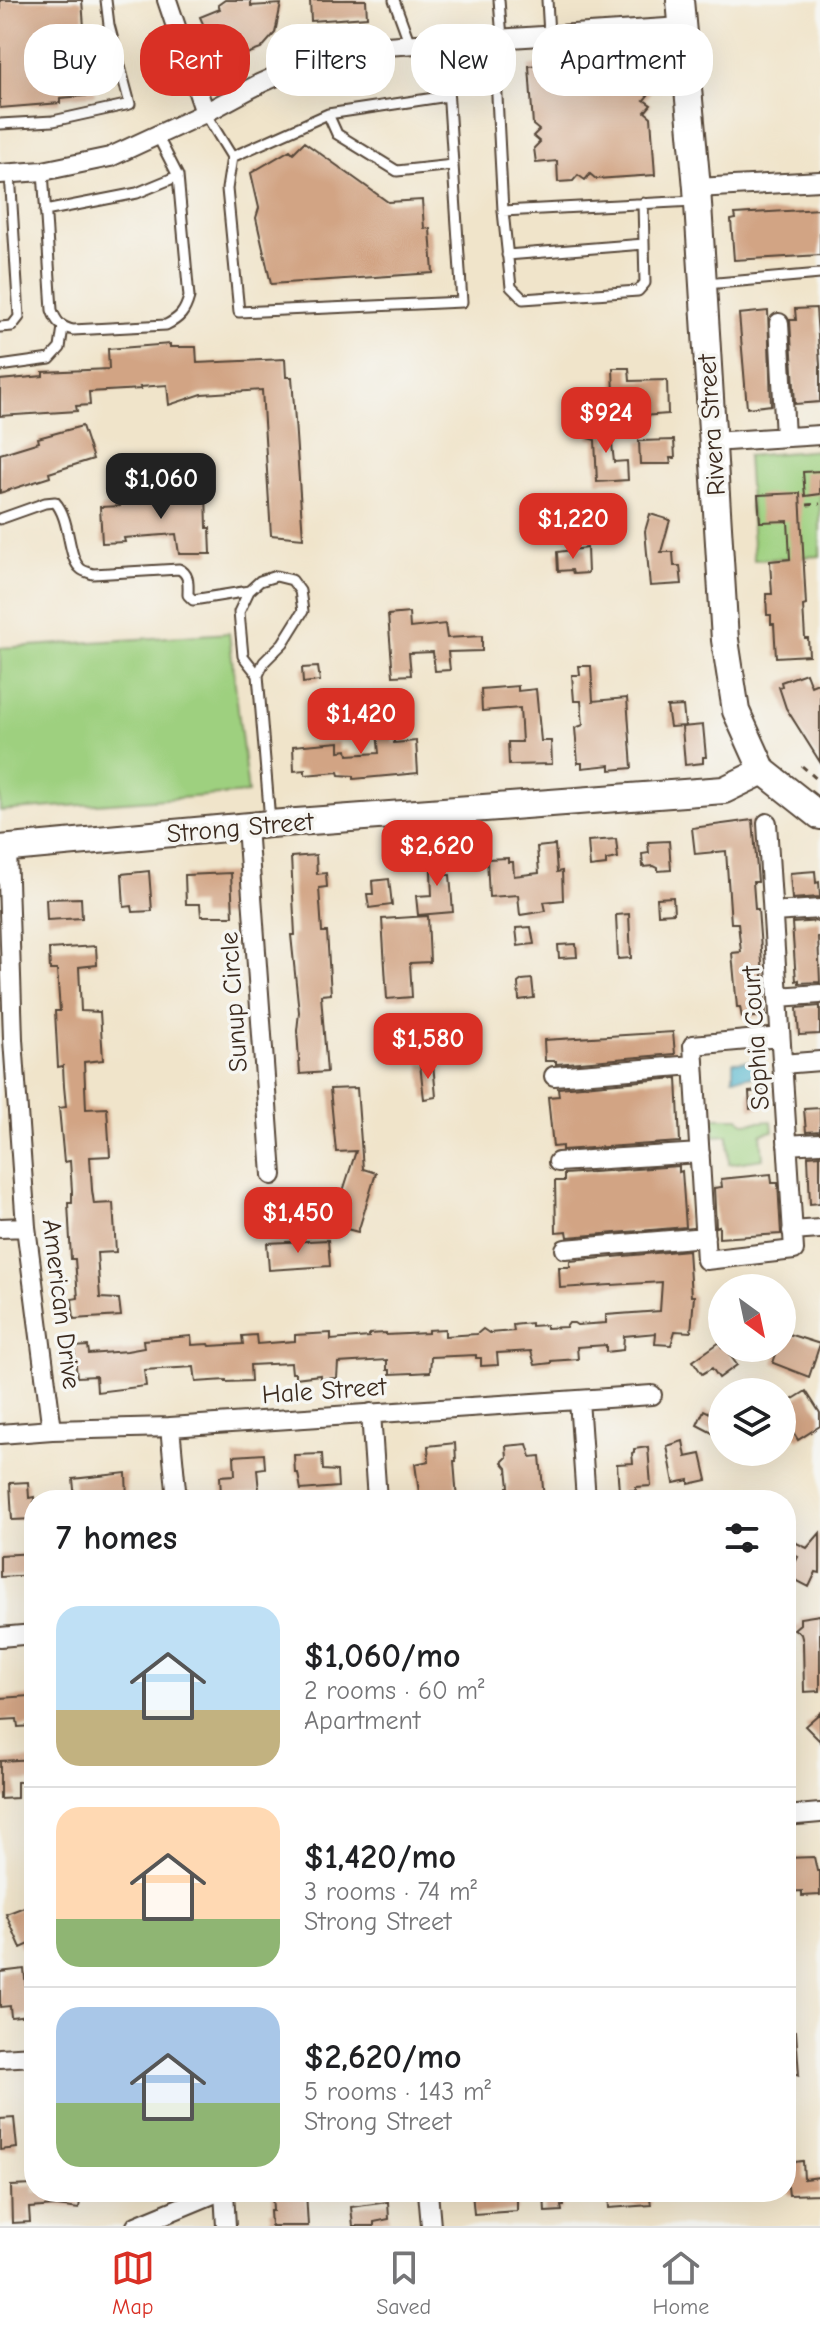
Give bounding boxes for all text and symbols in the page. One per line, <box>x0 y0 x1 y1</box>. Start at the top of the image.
chip: Buy <box>24 24 124 96</box>
chip: Rent <box>140 24 250 96</box>
chip: Filters <box>266 24 395 96</box>
chip: New <box>411 24 516 96</box>
chip: Apartment <box>532 24 713 96</box>
street label: Rivera Street <box>692 352 732 497</box>
pin: $924 <box>559 387 653 455</box>
text: $924 <box>579 398 633 428</box>
pin: $1,060 <box>96 453 226 521</box>
text: $1,060 <box>124 464 198 494</box>
pin: $1,220 <box>508 493 638 561</box>
text: $1,220 <box>537 504 609 534</box>
pin: $1,420 <box>296 688 426 756</box>
text: $1,420 <box>326 699 396 729</box>
street label: Strong Street <box>165 806 316 849</box>
pin: $2,620 <box>372 820 502 888</box>
text: $2,620 <box>400 831 474 861</box>
street label: Sunup Circle <box>214 931 254 1073</box>
street label: Sophia Court <box>736 963 776 1111</box>
pin: $1,580 <box>363 1013 493 1081</box>
text: $1,580 <box>392 1024 464 1054</box>
pin: $1,450 <box>233 1187 363 1255</box>
text: $1,450 <box>262 1198 334 1228</box>
street label: American Drive <box>36 1218 86 1391</box>
north arrow <box>708 1274 796 1362</box>
map controls <box>708 1274 796 1466</box>
street label: Hale Street <box>261 1372 389 1410</box>
button: layers <box>708 1378 796 1466</box>
icon: filters <box>720 1516 764 1560</box>
text: 7 homes <box>56 1518 177 1558</box>
text: $1,060/mo <box>304 1636 461 1676</box>
icon: home <box>120 1638 216 1734</box>
text: 2 rooms · 60 m² <box>304 1676 485 1706</box>
text: Apartment <box>304 1706 420 1736</box>
text: $1,420/mo <box>304 1837 456 1877</box>
icon: home <box>120 1839 216 1935</box>
text: 3 rooms · 74 m² <box>304 1877 477 1907</box>
text: Strong Street <box>304 1907 451 1937</box>
text: $2,620/mo <box>304 2037 462 2077</box>
icon: home <box>120 2039 216 2135</box>
text: 5 rooms · 143 m² <box>304 2077 491 2107</box>
text: Strong Street <box>304 2107 451 2137</box>
tab: Map <box>111 2246 155 2320</box>
tab: Saved <box>376 2246 431 2320</box>
tab: Home <box>652 2246 709 2320</box>

